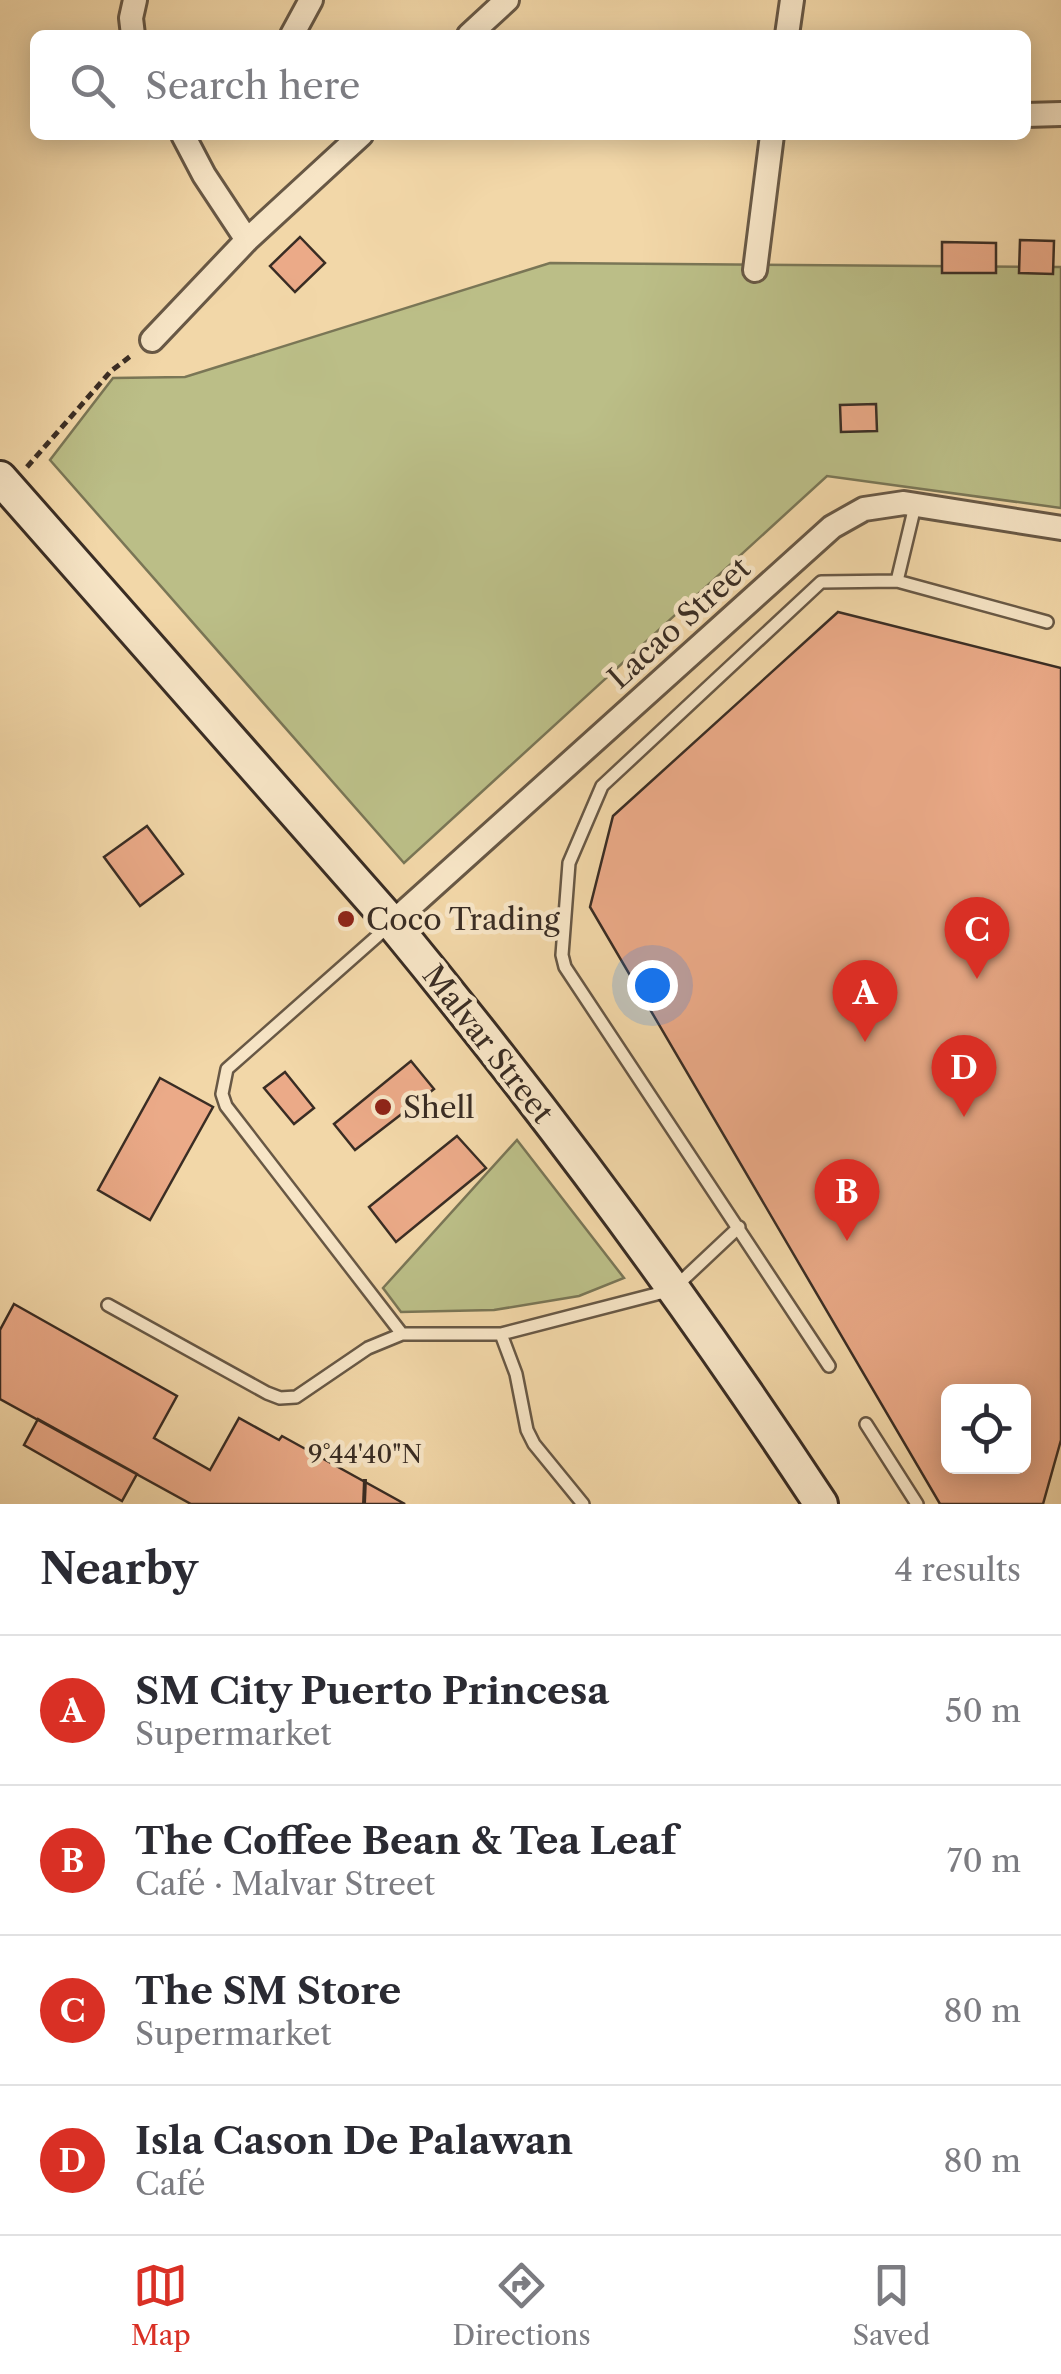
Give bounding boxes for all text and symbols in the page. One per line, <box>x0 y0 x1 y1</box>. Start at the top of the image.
search box <box>30 30 1031 140</box>
icon: search <box>65 58 120 113</box>
text: Search here <box>145 62 360 109</box>
street label: Lacao Street <box>600 549 758 696</box>
pin: C <box>944 896 1010 979</box>
place label: Coco Trading <box>366 901 560 938</box>
marker: Coco Trading <box>335 908 357 930</box>
street label: Malvar Street <box>415 957 562 1131</box>
your location <box>627 960 678 1011</box>
pin: A <box>832 960 898 1042</box>
pin: D <box>932 1034 996 1117</box>
place label: Shell <box>403 1089 474 1126</box>
marker: Shell <box>372 1096 394 1118</box>
pin: B <box>814 1158 880 1241</box>
map controls <box>941 1384 1031 1474</box>
button: locate <box>941 1384 1031 1474</box>
text: 9°44'40"N <box>308 1439 422 1470</box>
text: Nearby <box>40 1543 198 1595</box>
text: 4 results <box>895 1550 1021 1589</box>
text: SM City Puerto Princesa <box>135 1667 609 1714</box>
text: A <box>60 1691 85 1730</box>
text: 50 m <box>945 1691 1021 1730</box>
text: Supermarket <box>135 1714 332 1753</box>
text: The Coffee Bean & Tea Leaf <box>135 1817 676 1864</box>
text: B <box>61 1841 84 1880</box>
text: 70 m <box>947 1841 1021 1880</box>
text: Café · Malvar Street <box>135 1864 435 1903</box>
text: The SM Store <box>135 1967 401 2014</box>
text: C <box>60 1991 85 2030</box>
text: 80 m <box>943 1991 1021 2030</box>
text: Supermarket <box>135 2014 332 2053</box>
text: Isla Cason De Palawan <box>135 2117 573 2164</box>
text: D <box>59 2141 86 2180</box>
text: 80 m <box>943 2141 1021 2180</box>
text: Café <box>135 2164 206 2203</box>
tab: Map <box>131 2258 191 2352</box>
tab: Directions <box>452 2258 591 2352</box>
tab: Saved <box>852 2258 930 2352</box>

